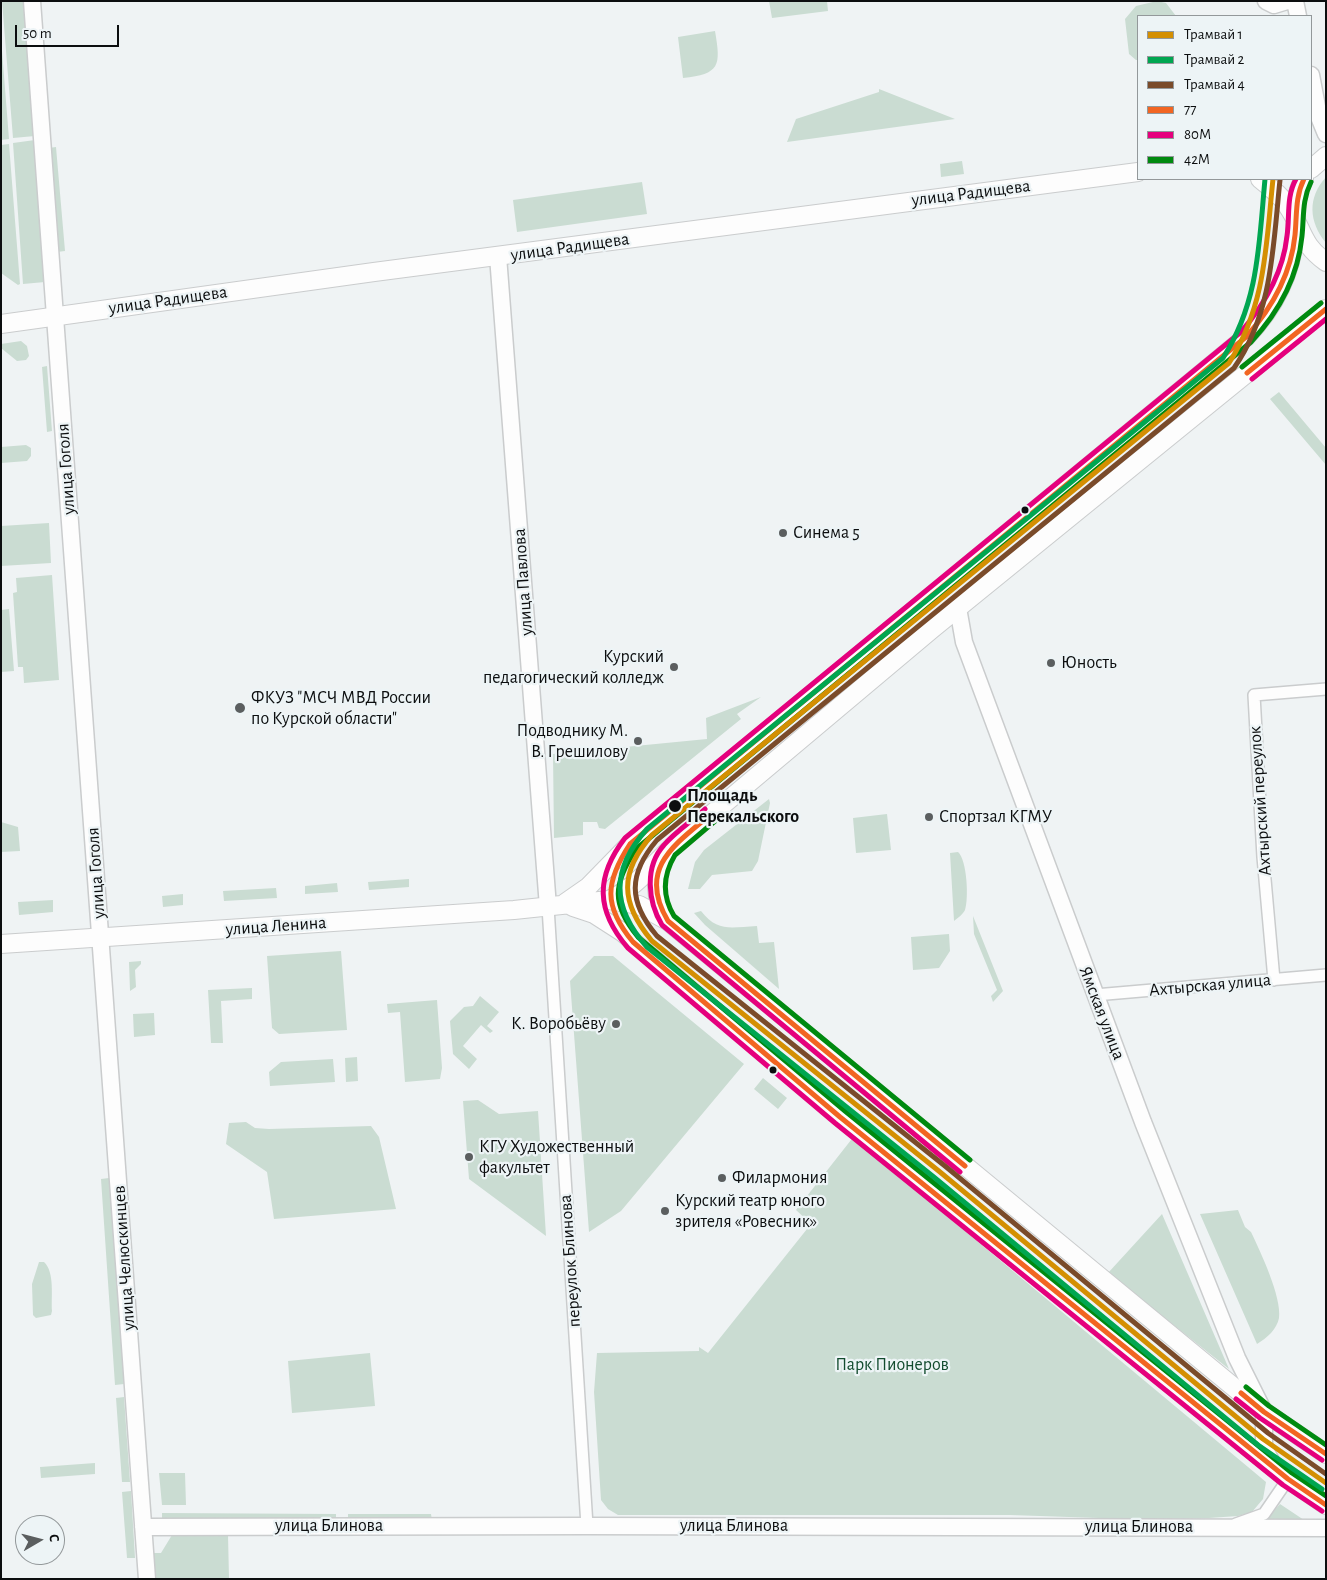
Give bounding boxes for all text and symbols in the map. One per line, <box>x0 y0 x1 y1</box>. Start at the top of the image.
scale bar <box>18 15 121 47</box>
legend <box>1137 15 1312 180</box>
text: 50 m <box>23 26 52 41</box>
text: Трамвай 1 <box>1184 27 1243 42</box>
text: Трамвай 2 <box>1184 52 1244 67</box>
text: Трамвай 4 <box>1184 77 1245 92</box>
text: 77 <box>1184 102 1197 117</box>
text: 80М <box>1184 127 1211 142</box>
text: 42M <box>1184 152 1210 167</box>
street label: улица Радищева <box>910 175 1032 211</box>
street label: улица Радищева <box>509 228 631 266</box>
street label: улица Радищева <box>107 281 229 319</box>
street label: улица Гоголя <box>52 423 80 515</box>
unlabelled marker <box>1020 505 1030 515</box>
place label: Синема 5 <box>793 522 860 544</box>
marker: Синема 5 <box>777 527 789 539</box>
street label: улица Павлова <box>508 528 538 636</box>
place label: Курский педагогический колледж <box>483 646 664 689</box>
place label: Юность <box>1061 652 1117 674</box>
marker: Юность <box>1045 657 1057 669</box>
marker: Курский педагогический колледж <box>668 661 680 673</box>
place label: ФКУЗ "МСЧ МВД России по Курской области" <box>251 687 431 730</box>
marker: ФКУЗ "МСЧ МВД России по Курской области" <box>233 701 247 715</box>
place label: Подводнику М. В. Грешилову <box>517 720 628 762</box>
street label: Ахтырский переулок <box>1244 725 1276 877</box>
marker: Подводнику М. В. Грешилову <box>632 735 644 747</box>
place label: Площадь Перекальского <box>687 785 799 828</box>
marker: Площадь Перекальского <box>667 798 683 814</box>
place label: Спортзал КГМУ <box>939 806 1052 828</box>
marker: Спортзал КГМУ <box>923 811 935 823</box>
street label: улица Гоголя <box>82 827 110 919</box>
street label: улица Ленина <box>225 912 327 940</box>
street label: Ямская улица <box>1074 963 1130 1063</box>
street label: Ахтырская улица <box>1148 969 1272 1001</box>
place label: К. Воробьёву <box>511 1013 606 1035</box>
marker: К. Воробьёву <box>610 1018 622 1030</box>
unlabelled marker <box>768 1065 778 1075</box>
place label: КГУ Художественный факультет <box>479 1136 634 1178</box>
marker: КГУ Художественный факультет <box>463 1151 475 1163</box>
place label: Филармония <box>732 1167 827 1189</box>
marker: Филармония <box>716 1172 728 1184</box>
street label: улица Челюскинцев <box>108 1185 140 1331</box>
place label: Курский театр юного зрителя «Ровесник» <box>675 1190 825 1232</box>
street label: переулок Блинова <box>555 1194 585 1328</box>
marker: Курский театр юного зрителя «Ровесник» <box>659 1205 671 1217</box>
park label: Парк Пионеров <box>835 1354 949 1376</box>
north arrow <box>15 1515 65 1565</box>
street label: улица Блинова <box>275 1515 383 1537</box>
street label: улица Блинова <box>680 1515 788 1537</box>
street label: улица Блинова <box>1085 1516 1193 1538</box>
text: С <box>46 1533 61 1543</box>

